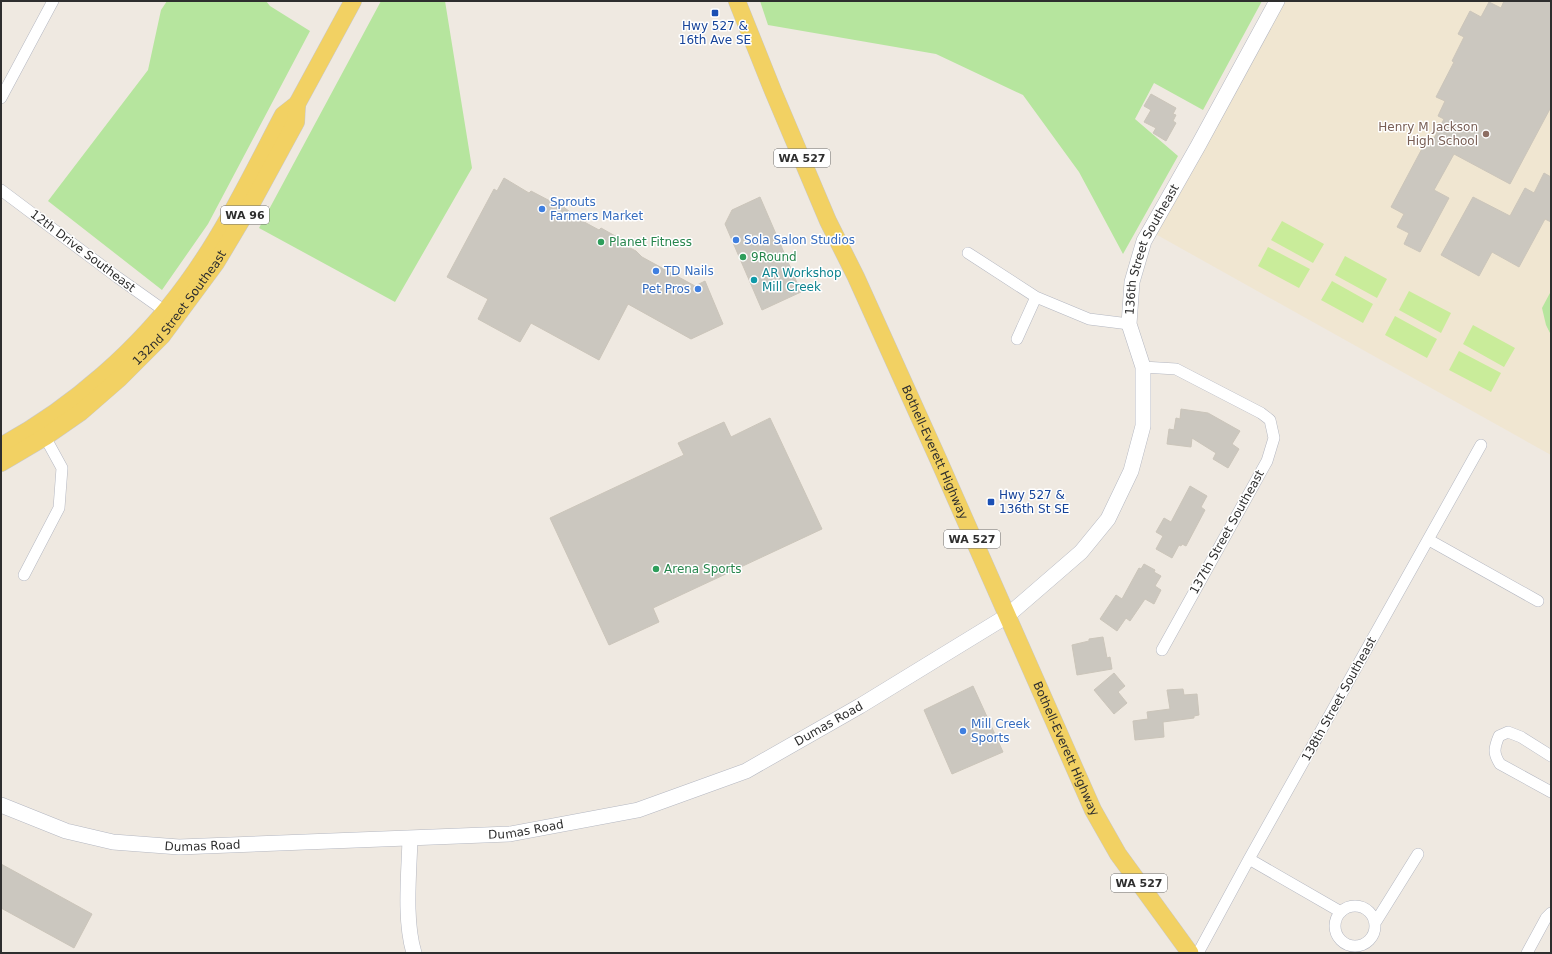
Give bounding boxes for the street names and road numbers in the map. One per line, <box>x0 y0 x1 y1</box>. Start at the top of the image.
road number: WA 527 <box>774 149 830 167</box>
street label: 136th Street Southeast <box>1123 181 1182 315</box>
road number: WA 96 <box>221 206 269 224</box>
street label: 12th Drive Southeast <box>28 207 138 295</box>
street label: 132nd Street Southeast <box>130 247 229 368</box>
street label: Bothell-Everett Highway <box>899 383 971 522</box>
street label: 137th Street Southeast <box>1187 467 1267 597</box>
road number: WA 527 <box>944 530 1000 548</box>
street label: 138th Street Southeast <box>1299 634 1379 764</box>
street label: Bothell-Everett Highway <box>1030 679 1102 819</box>
street label: Dumas Road <box>792 699 865 749</box>
street label: Dumas Road <box>488 817 565 842</box>
street label: Dumas Road <box>164 838 241 854</box>
road number: WA 527 <box>1111 874 1167 892</box>

